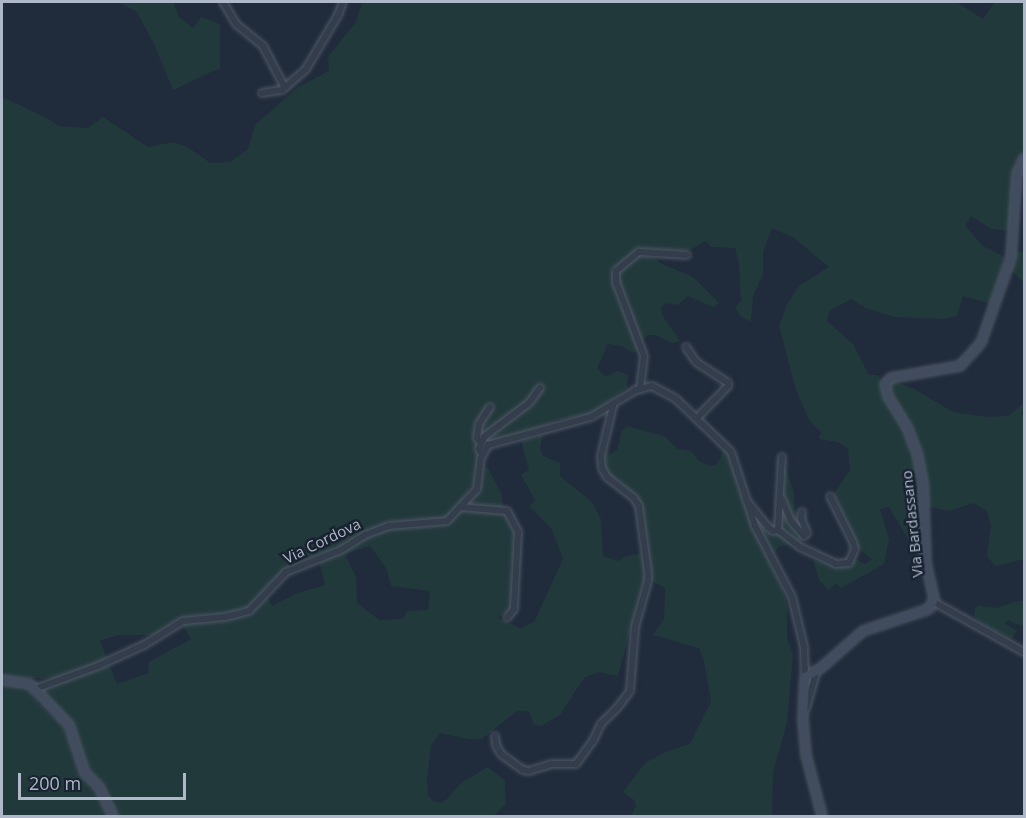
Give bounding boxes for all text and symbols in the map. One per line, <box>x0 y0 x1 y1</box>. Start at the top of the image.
street label: Via Bardassano <box>897 470 927 578</box>
street label: Via Cordova <box>280 515 364 567</box>
scale bar <box>21 761 189 799</box>
text: 200 m <box>29 771 81 795</box>

